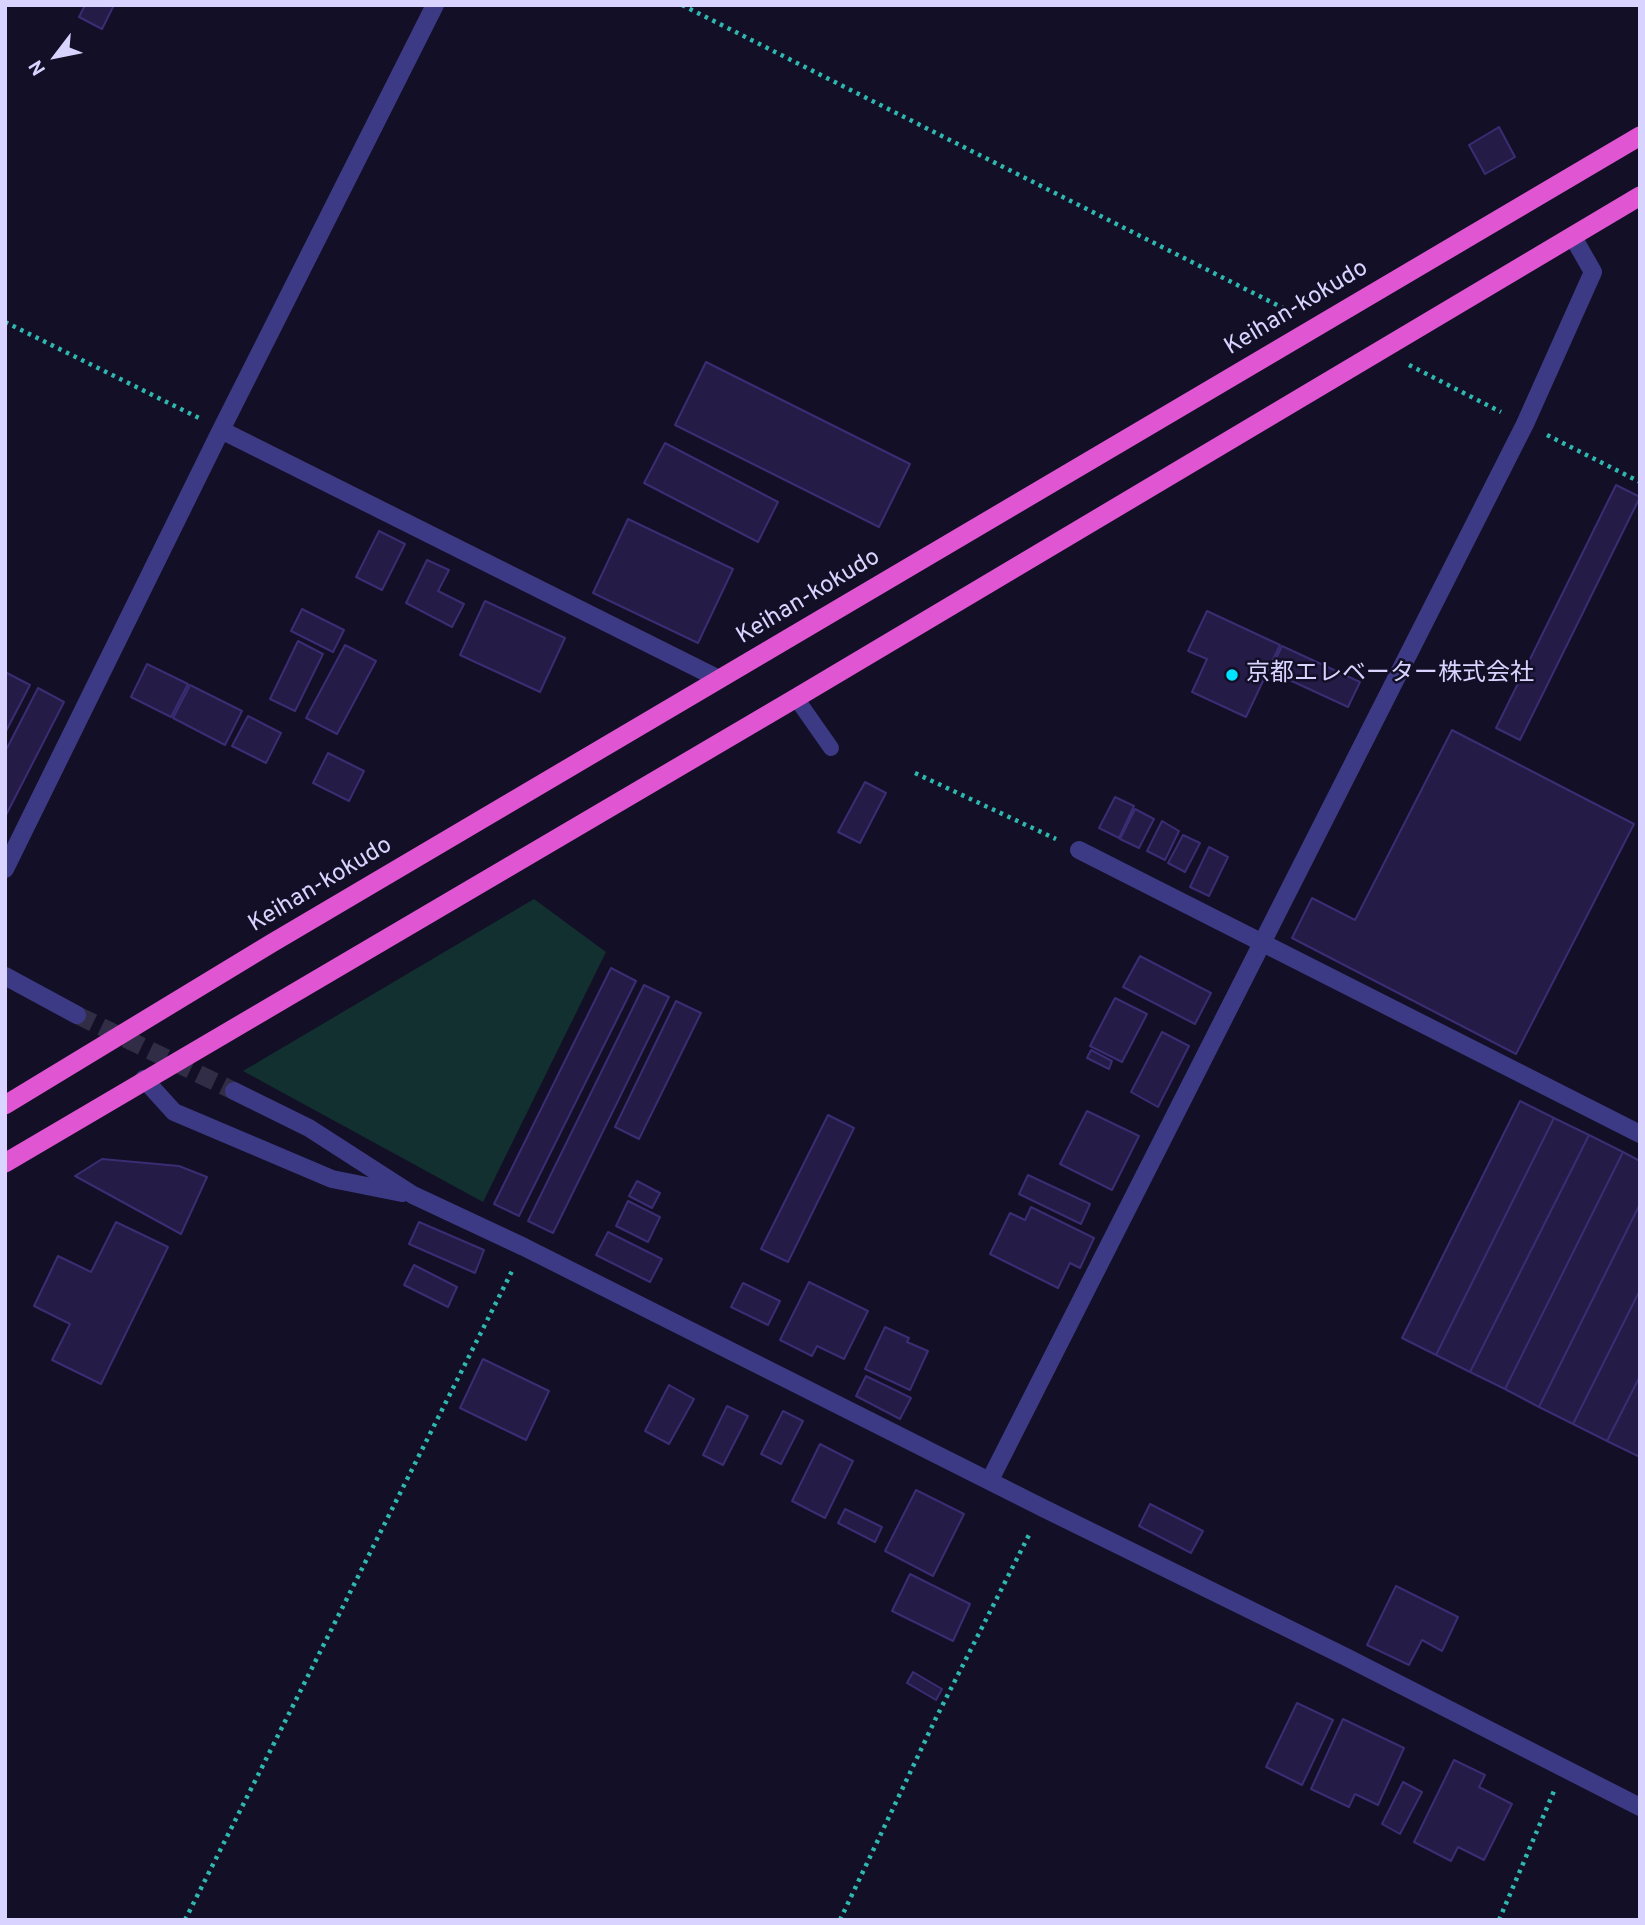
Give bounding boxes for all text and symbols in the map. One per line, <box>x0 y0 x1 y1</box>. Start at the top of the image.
north arrow <box>21 21 91 91</box>
text: N <box>24 55 52 79</box>
street label: Keihan-kokudo <box>1220 255 1374 363</box>
street label: Keihan-kokudo <box>732 544 886 652</box>
place label: 京都エレベーター株式会社 <box>1246 661 1534 689</box>
marker: 京都エレベーター株式会社 <box>1224 667 1240 683</box>
street label: Keihan-kokudo <box>244 832 398 940</box>

